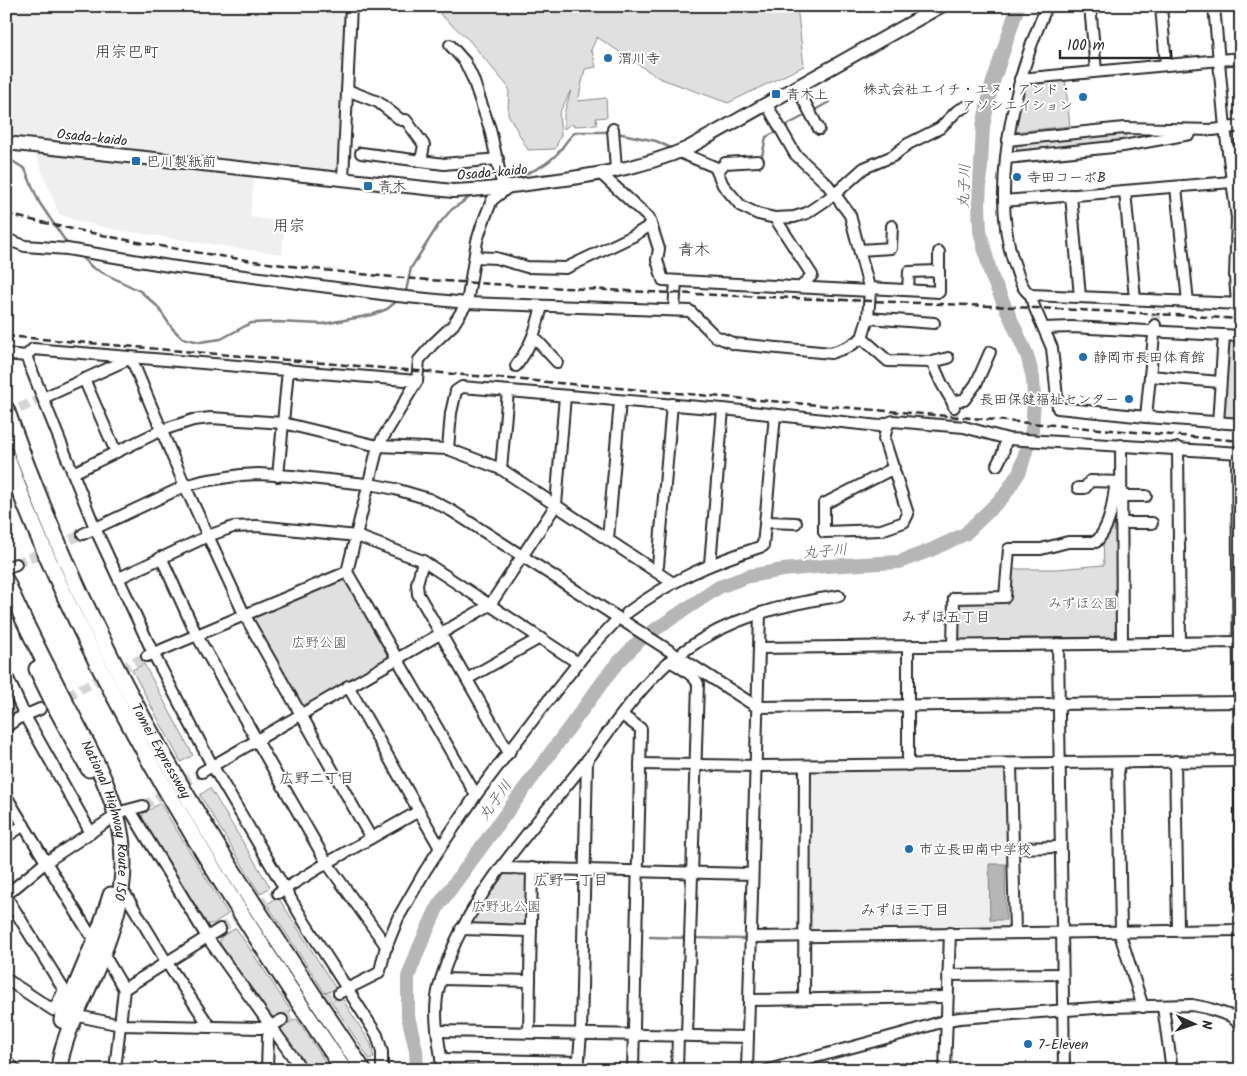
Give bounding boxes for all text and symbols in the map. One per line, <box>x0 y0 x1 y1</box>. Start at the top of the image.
scale bar <box>1060 28 1171 60</box>
text: 100 m <box>1067 34 1105 58</box>
district label: 用宗巴町 <box>95 40 159 65</box>
place label: 渭川寺 <box>618 48 660 70</box>
marker: 渭川寺 <box>602 52 614 64</box>
place label: 株式会社エイチ・エヌ・アンド・ アソシエイション <box>863 79 1073 117</box>
place label: 青木上 <box>786 84 828 106</box>
marker: 青木上 <box>770 88 782 100</box>
marker: 株式会社エイチ・エヌ・アンド・ アソシエイション <box>1077 91 1089 103</box>
street label: Osada-kaido <box>55 123 128 153</box>
place label: 巴川製紙前 <box>146 151 216 173</box>
marker: 巴川製紙前 <box>130 155 142 167</box>
street label: Osada-kaido <box>456 159 528 187</box>
water label: 丸子川 <box>952 163 978 209</box>
place label: 寺田コーポB <box>1027 167 1106 189</box>
marker: 寺田コーポB <box>1011 171 1023 183</box>
place label: 青木 <box>378 176 406 198</box>
marker: 青木 <box>362 180 374 192</box>
district label: 用宗 <box>273 214 305 239</box>
district label: 青木 <box>678 238 710 263</box>
place label: 静岡市長田体育館 <box>1093 347 1205 369</box>
marker: 静岡市長田体育館 <box>1077 351 1089 363</box>
place label: 長田保健福祉センター <box>980 389 1119 411</box>
marker: 長田保健福祉センター <box>1123 393 1135 405</box>
water label: 丸子川 <box>802 538 849 566</box>
park label: みずほ公園 <box>1048 593 1118 615</box>
district label: みずほ五丁目 <box>901 606 991 630</box>
park label: 広野公園 <box>291 632 347 654</box>
street label: Tomei Expressway <box>125 700 197 804</box>
street label: National Highway Route 150 <box>75 737 133 902</box>
district label: 広野二丁目 <box>279 767 355 791</box>
water label: 丸子川 <box>473 775 519 826</box>
place label: 市立長田南中学校 <box>919 839 1031 861</box>
marker: 市立長田南中学校 <box>903 843 915 855</box>
district label: 広野一丁目 <box>533 869 609 893</box>
park label: 広野北公園 <box>471 896 541 918</box>
district label: みずほ三丁目 <box>860 899 950 923</box>
north arrow <box>1170 998 1220 1048</box>
text: N <box>1195 1020 1217 1030</box>
place label: 7-Eleven <box>1038 1034 1088 1056</box>
marker: 7-Eleven <box>1022 1038 1034 1050</box>

